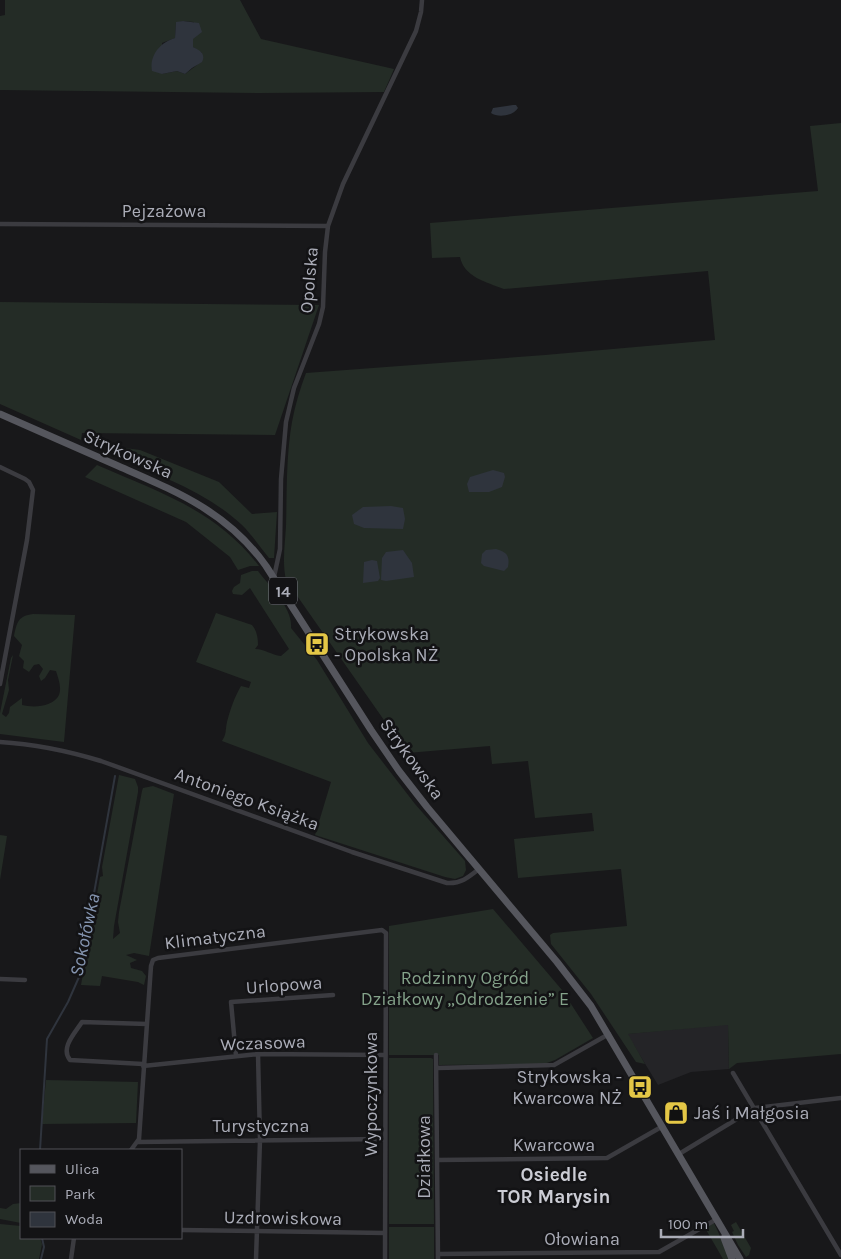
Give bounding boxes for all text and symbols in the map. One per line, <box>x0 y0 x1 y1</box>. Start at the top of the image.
street label: Pejzażowa <box>122 200 206 222</box>
street label: Opolska <box>295 246 323 314</box>
street label: Strykowska <box>80 425 176 483</box>
road number: 14 <box>269 578 297 604</box>
place label: Strykowska - Opolska NŻ <box>334 623 438 666</box>
bus stop icon: Strykowska - Opolska NŻ <box>304 631 330 657</box>
street label: Strykowska <box>375 714 449 804</box>
street label: Antoniego Książka <box>172 763 322 835</box>
water label: Sokołówka <box>65 891 105 979</box>
street label: Klimatyczna <box>163 920 267 954</box>
park label: Rodzinny Ogród Działkowy „Odrodzenie” E <box>361 967 569 1010</box>
street label: Urlopowa <box>245 971 323 999</box>
street label: Wczasowa <box>220 1031 306 1055</box>
street label: Wypoczynkowa <box>360 1032 382 1156</box>
place label: Strykowska - Kwarcowa NŻ <box>512 1066 622 1109</box>
bus stop icon: Strykowska - Kwarcowa NŻ <box>627 1074 653 1100</box>
shop icon: Jaś i Małgosia <box>663 1100 689 1126</box>
place label: Jaś i Małgosia <box>694 1102 809 1124</box>
street label: Turystyczna <box>213 1115 309 1137</box>
street label: Działkowa <box>413 1115 435 1199</box>
street label: Kwarcowa <box>513 1134 595 1156</box>
legend <box>20 1149 182 1239</box>
text: Ulica <box>65 1160 99 1178</box>
district label: Osiedle TOR Marysin <box>498 1164 610 1208</box>
text: Park <box>65 1185 95 1203</box>
street label: Uzdrowiskowa <box>224 1206 342 1230</box>
scale bar <box>661 1206 744 1238</box>
text: Woda <box>65 1210 103 1228</box>
text: 100 m <box>668 1215 708 1233</box>
street label: Ołowiana <box>544 1228 620 1250</box>

